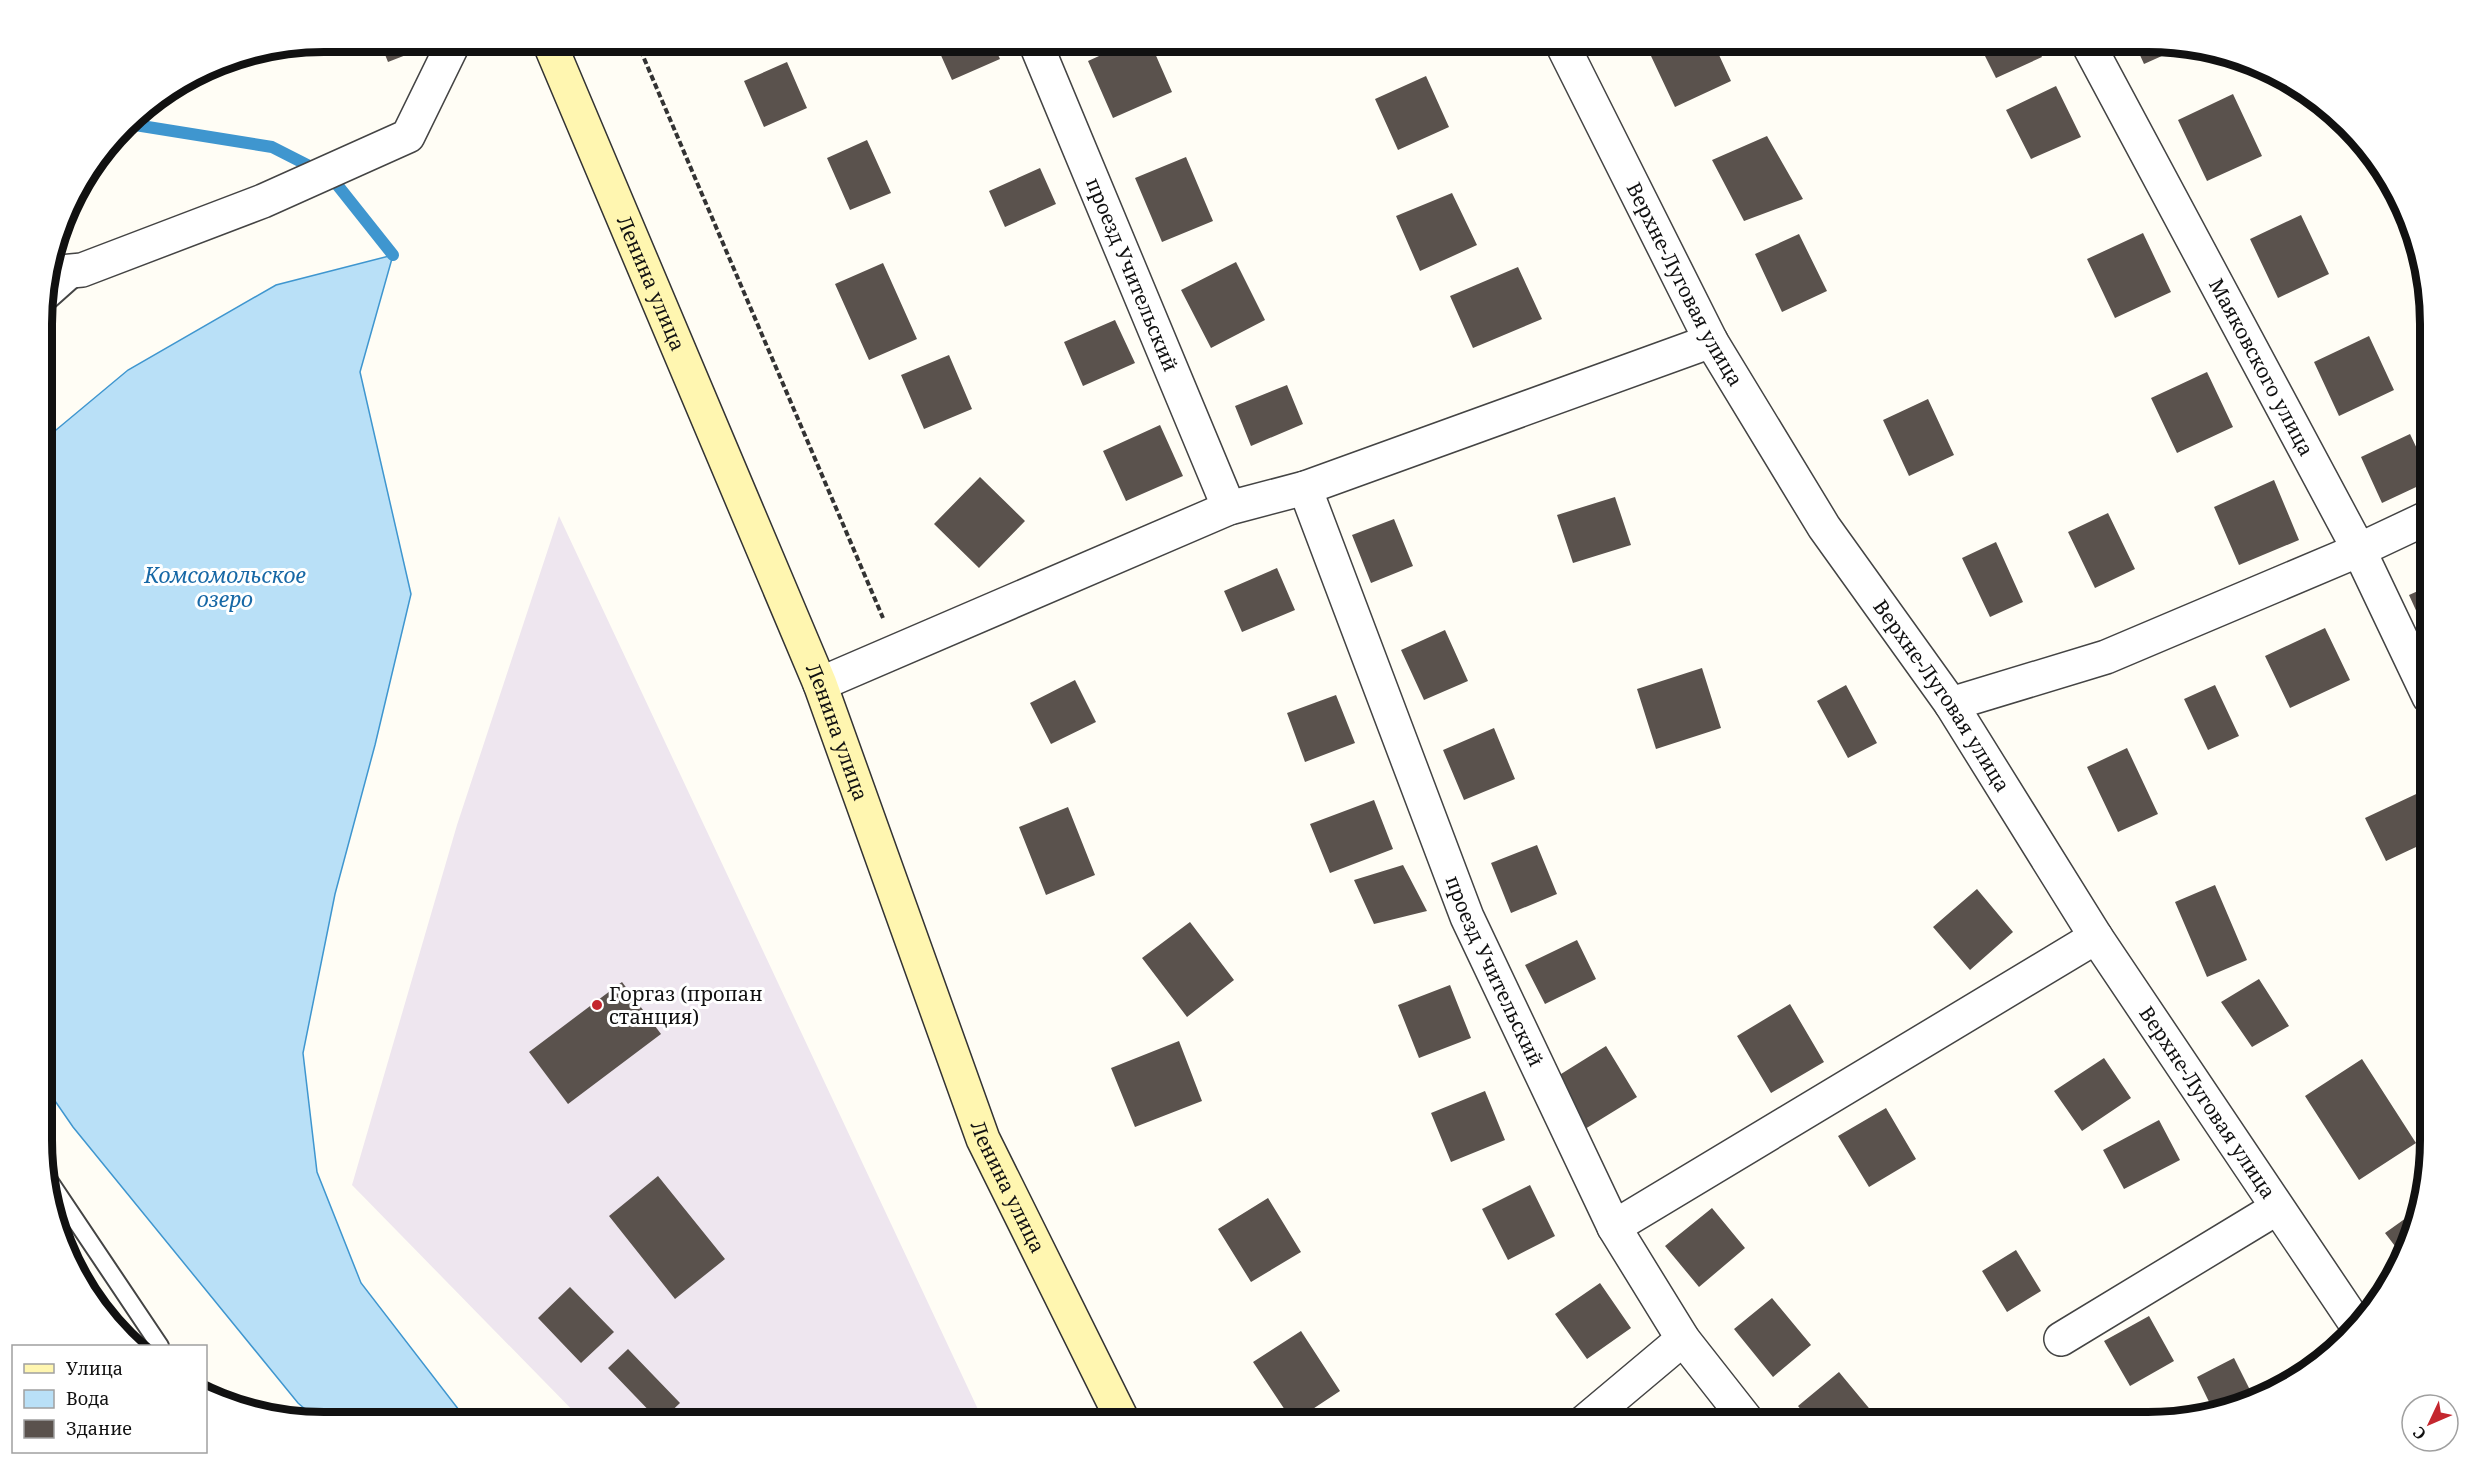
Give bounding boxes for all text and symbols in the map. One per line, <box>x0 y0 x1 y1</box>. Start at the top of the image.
street label: проезд Учительский <box>1080 174 1185 375</box>
street label: Верхне-Луговая улица <box>1621 178 1749 391</box>
street label: Ленина улица <box>611 212 692 355</box>
street label: Маяковского улица <box>2203 274 2320 461</box>
water label: Комсомольское озеро <box>143 561 306 613</box>
street label: Верхне-Луговая улица <box>1867 594 2016 797</box>
street label: Ленина улица <box>800 659 875 804</box>
street label: проезд Учительский <box>1440 872 1550 1071</box>
place label: Горгаз (пропан станция) <box>609 980 763 1030</box>
marker: Горгаз (пропан станция) <box>590 998 604 1012</box>
street label: Верхне-Луговая улица <box>2133 1001 2282 1204</box>
street label: Ленина улица <box>965 1117 1052 1258</box>
legend <box>12 1345 207 1453</box>
text: Улица <box>66 1356 123 1380</box>
text: Вода <box>66 1386 110 1410</box>
north arrow <box>2400 1393 2460 1453</box>
text: Здание <box>66 1416 132 1440</box>
text: С <box>2408 1422 2431 1445</box>

